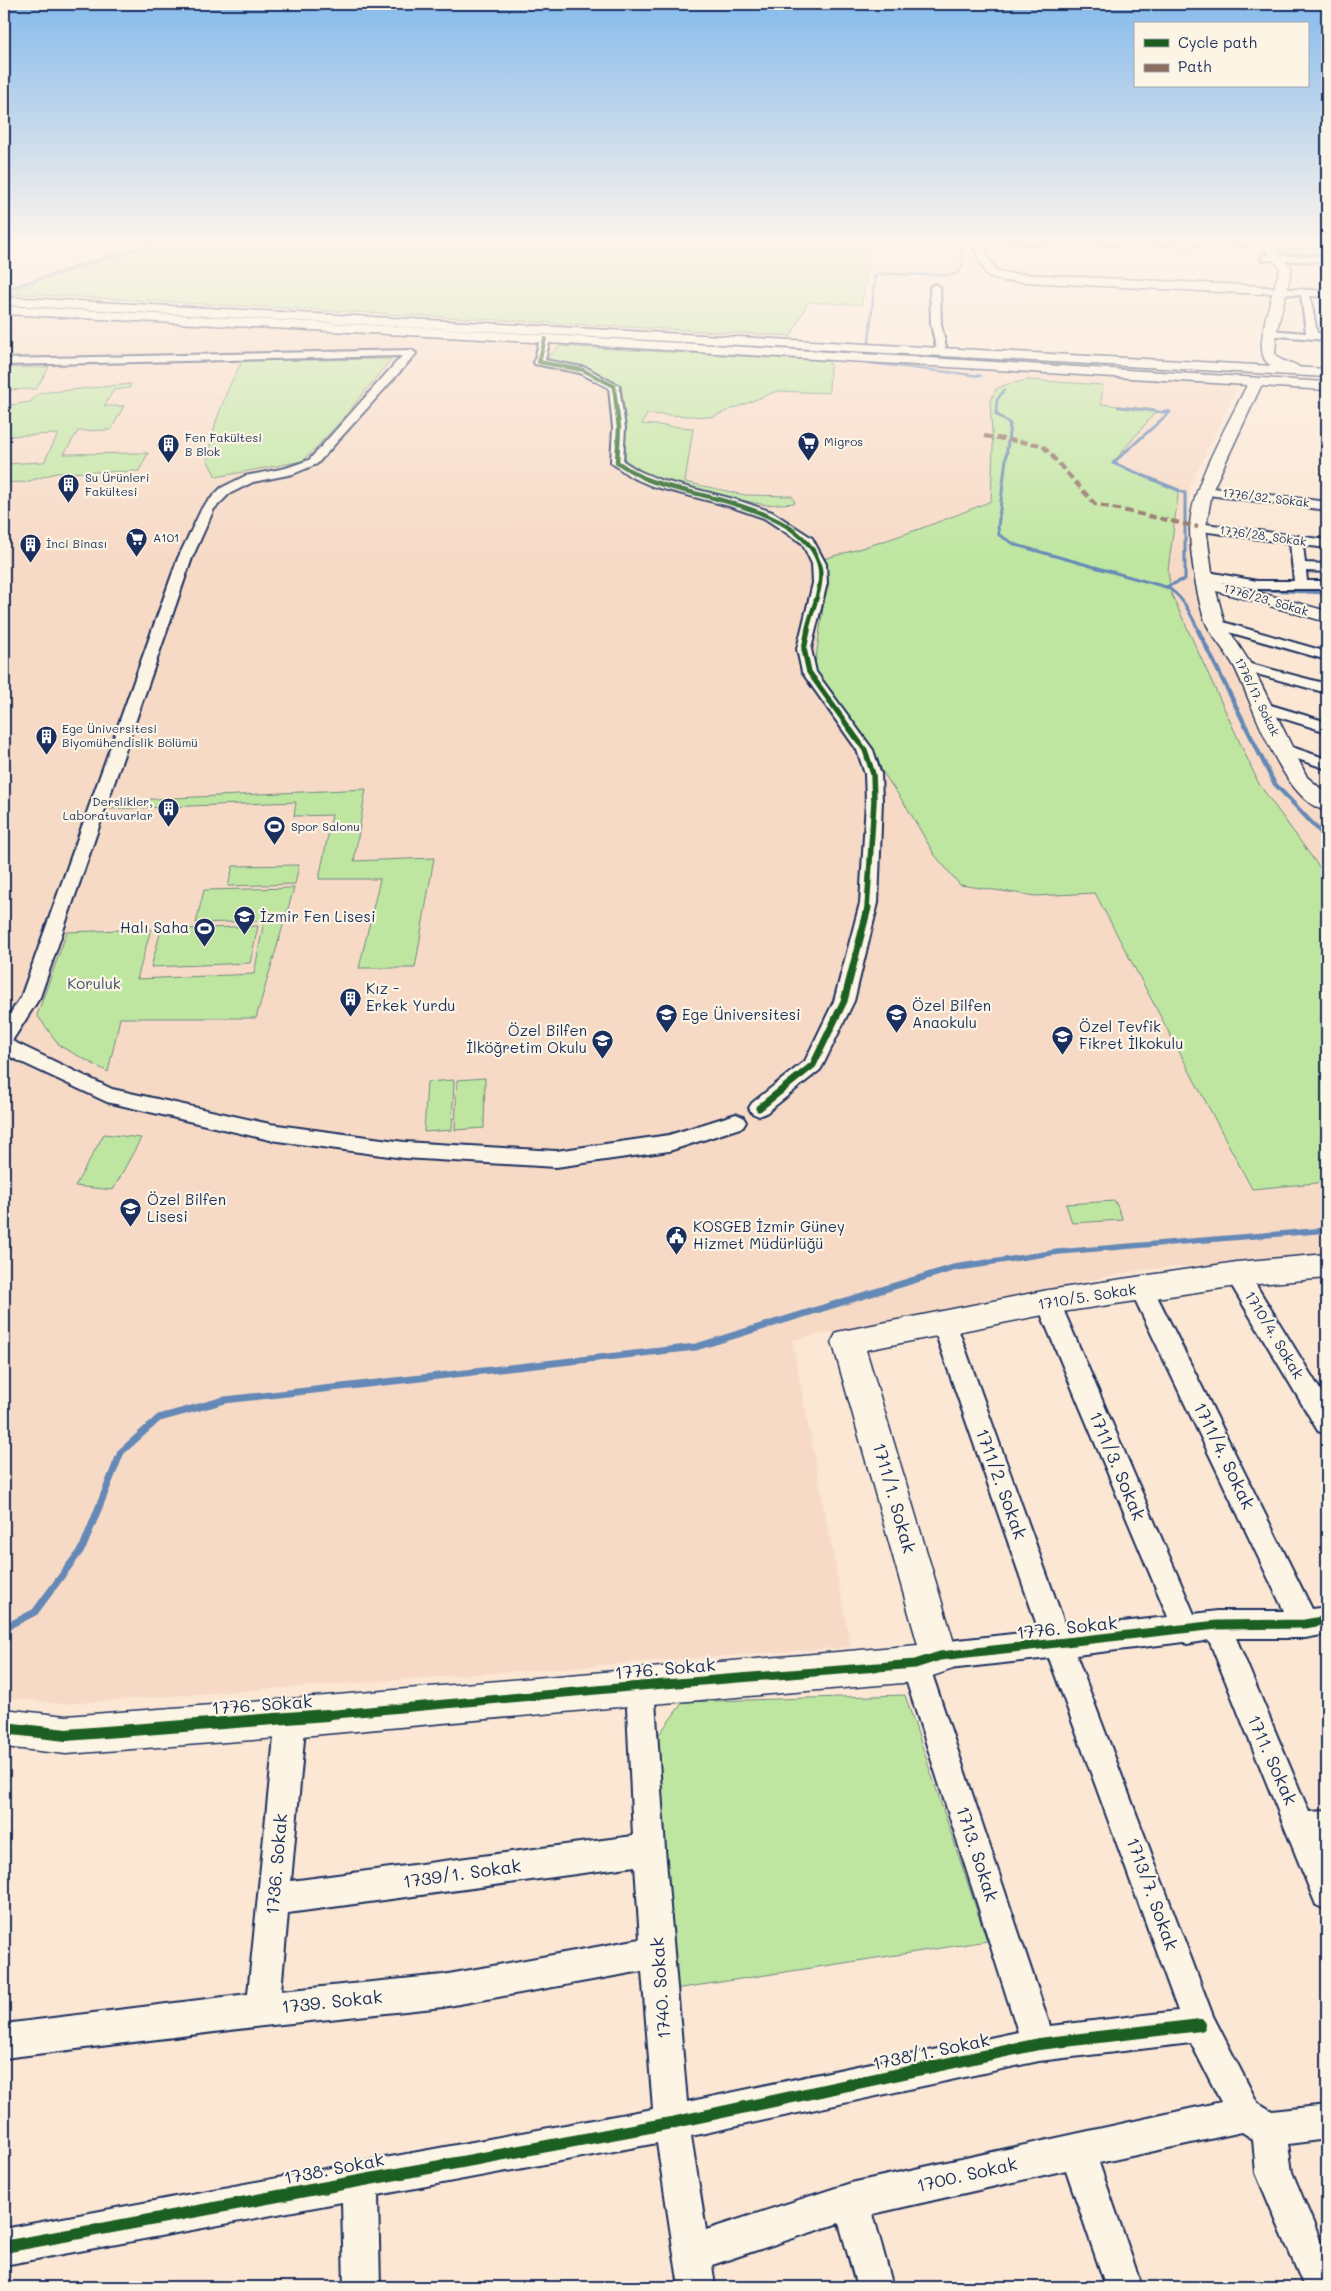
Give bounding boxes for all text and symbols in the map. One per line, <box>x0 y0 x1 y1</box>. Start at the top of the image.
legend <box>1134 22 1308 88</box>
text: Cycle path <box>1178 32 1257 52</box>
text: Path <box>1178 56 1212 76</box>
place label: Fen Fakültesi B Blok <box>185 429 262 459</box>
supermarket icon: Migros <box>796 430 820 461</box>
building icon: Fen Fakültesi B Blok <box>157 433 181 464</box>
place label: Migros <box>824 433 863 449</box>
place label: Su Ürünleri Fakültesi <box>85 469 150 499</box>
building icon: Su Ürünleri Fakültesi <box>57 473 81 504</box>
street label: 1776/32. Sokak <box>1222 484 1311 510</box>
street label: 1776/28. Sokak <box>1219 521 1308 549</box>
supermarket icon: A101 <box>125 526 149 557</box>
place label: A101 <box>153 529 179 545</box>
building icon: İnci Binası <box>18 532 42 563</box>
place label: İnci Binası <box>46 535 107 551</box>
street label: 1776/23. Sokak <box>1222 579 1311 619</box>
street label: 1776/17. Sokak <box>1232 655 1284 739</box>
place label: Ege Üniversitesi Biyomühendislik Bölümü <box>62 720 198 750</box>
building icon: Ege Üniversitesi Biyomühendislik Bölümü <box>34 724 58 755</box>
place label: Derslikler, Laboratuvarlar <box>63 793 153 823</box>
building icon: Derslikler, Laboratuvarlar <box>157 797 181 828</box>
sports icon: Spor Salonu <box>263 815 287 846</box>
place label: Spor Salonu <box>291 818 360 834</box>
school or university icon: İzmir Fen Lisesi <box>232 905 256 936</box>
place label: İzmir Fen Lisesi <box>260 906 376 926</box>
sports icon: Halı Saha <box>193 916 217 947</box>
place label: Halı Saha <box>120 917 189 937</box>
park label: Koruluk <box>67 973 121 993</box>
place label: Kız - Erkek Yurdu <box>366 978 455 1015</box>
building icon: Kız - Erkek Yurdu <box>338 986 362 1017</box>
place label: Özel Bilfen Anaokulu <box>912 995 991 1032</box>
school or university icon: Ege Üniversitesi <box>654 1003 678 1034</box>
school or university icon: Özel Bilfen Anaokulu <box>884 1003 908 1034</box>
place label: Ege Üniversitesi <box>682 1004 801 1024</box>
place label: Özel Tevfik Fikret İlkokulu <box>1079 1016 1184 1053</box>
place label: Özel Bilfen İlköğretim Okulu <box>466 1020 587 1057</box>
school or university icon: Özel Tevfik Fikret İlkokulu <box>1051 1024 1075 1055</box>
school or university icon: Özel Bilfen İlköğretim Okulu <box>591 1028 615 1059</box>
place label: Özel Bilfen Lisesi <box>147 1189 226 1226</box>
school or university icon: Özel Bilfen Lisesi <box>119 1197 143 1228</box>
place label: KOSGEB İzmir Güney Hizmet Müdürlüğü <box>693 1216 845 1253</box>
public building icon: KOSGEB İzmir Güney Hizmet Müdürlüğü <box>665 1224 689 1255</box>
street label: 1710/5. Sokak <box>1036 1278 1138 1314</box>
street label: 1710/4. Sokak <box>1241 1287 1309 1382</box>
street label: 1711/4. Sokak <box>1189 1398 1261 1513</box>
street label: 1711/3. Sokak <box>1084 1407 1152 1524</box>
street label: 1711/2. Sokak <box>971 1425 1033 1542</box>
street label: 1711/1. Sokak <box>868 1440 922 1556</box>
street label: 1776. Sokak <box>1015 1610 1118 1644</box>
street label: 1776. Sokak <box>613 1652 716 1684</box>
street label: 1776. Sokak <box>211 1689 313 1720</box>
street label: 1711. Sokak <box>1242 1711 1303 1808</box>
street label: 1713. Sokak <box>951 1803 1005 1904</box>
street label: 1736. Sokak <box>260 1812 292 1916</box>
street label: 1713/7. Sokak <box>1121 1834 1184 1953</box>
street label: 1739/1. Sokak <box>401 1853 522 1893</box>
street label: 1740. Sokak <box>644 1936 676 2040</box>
street label: 1739. Sokak <box>280 1984 384 2018</box>
street label: 1738/1. Sokak <box>870 2027 992 2075</box>
street label: 1738. Sokak <box>282 2147 386 2190</box>
street label: 1700. Sokak <box>914 2151 1019 2197</box>

